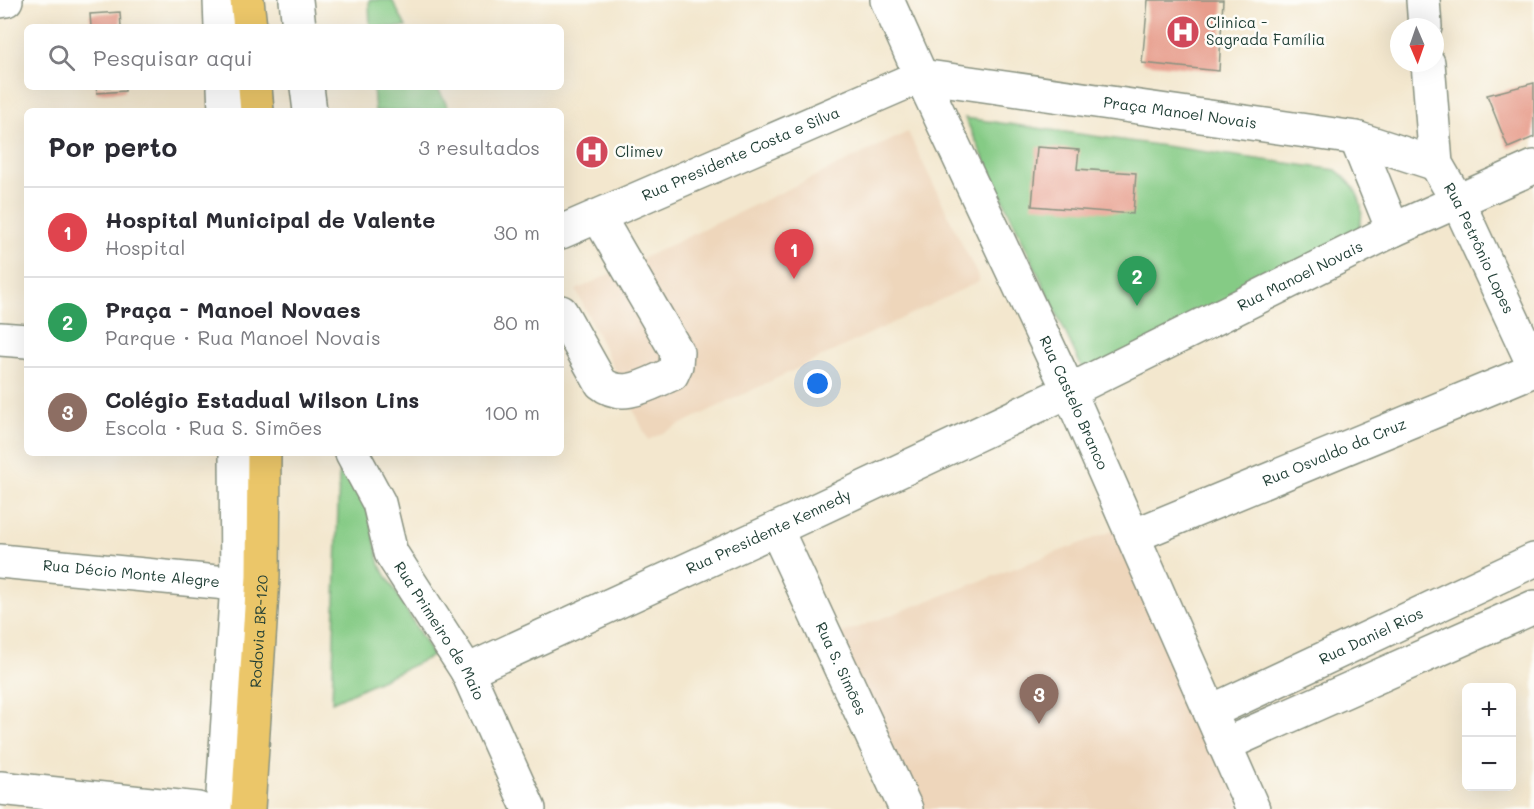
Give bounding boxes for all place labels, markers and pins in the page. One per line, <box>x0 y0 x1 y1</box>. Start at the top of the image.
place label: Clinica - Sagrada Família <box>1206 12 1325 49</box>
hospital icon: Clinica - Sagrada Família <box>1165 14 1201 50</box>
hospital icon: Climev <box>574 134 610 170</box>
place label: Climev <box>615 141 663 161</box>
pin: 1 <box>774 230 814 279</box>
pin: 2 <box>1118 256 1156 306</box>
pin: 3 <box>1020 674 1058 724</box>

